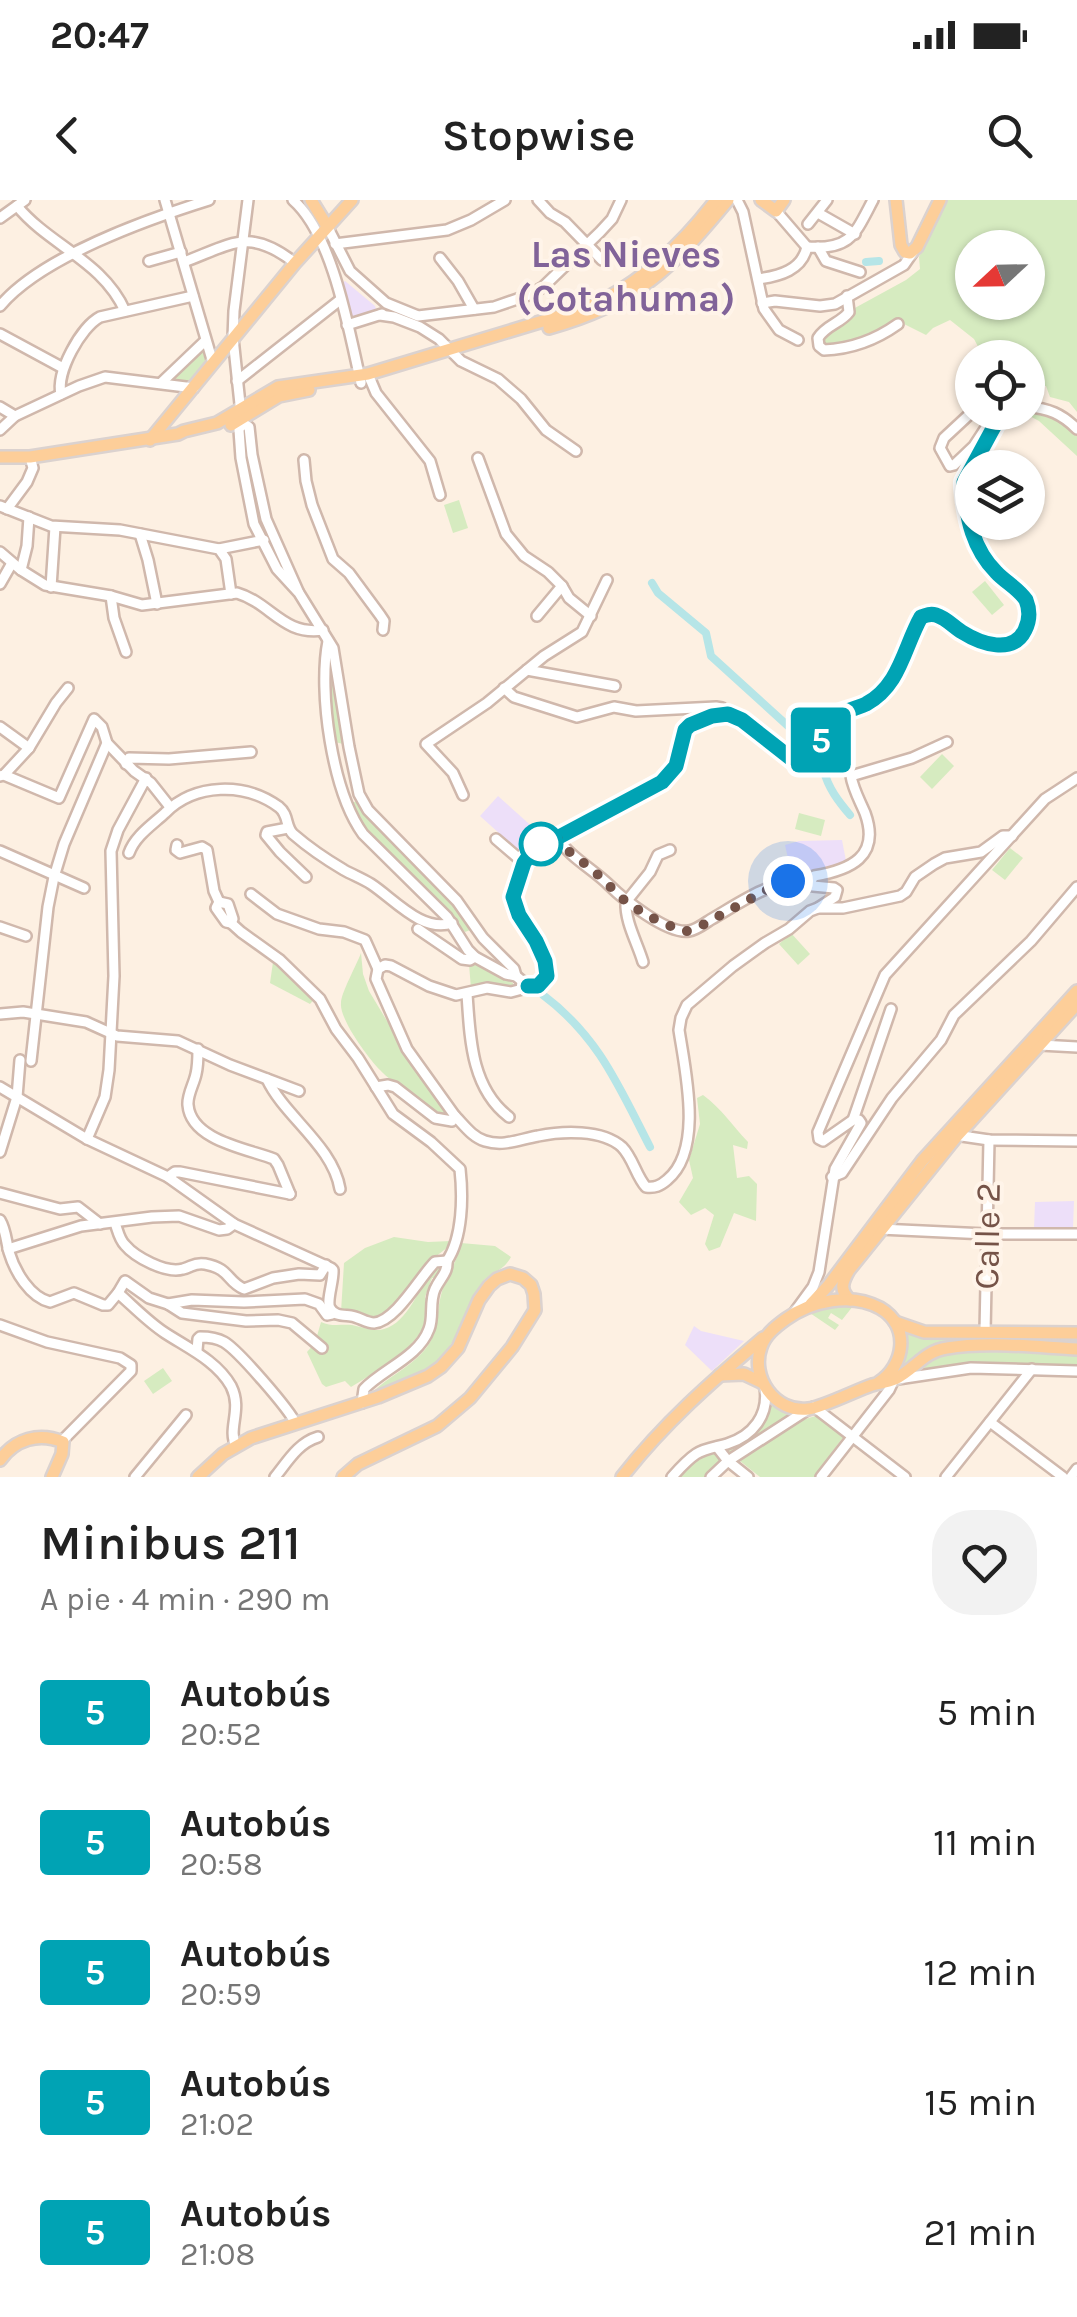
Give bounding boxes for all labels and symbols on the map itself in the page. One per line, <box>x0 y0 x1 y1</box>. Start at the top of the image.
north arrow <box>955 230 1045 320</box>
district label: Las Nieves (Cotahuma) <box>517 232 735 321</box>
line badge: 5 <box>788 708 854 772</box>
unlabelled marker <box>520 823 562 865</box>
your location <box>763 856 813 906</box>
street label: Calle 2 <box>966 1182 1009 1290</box>

